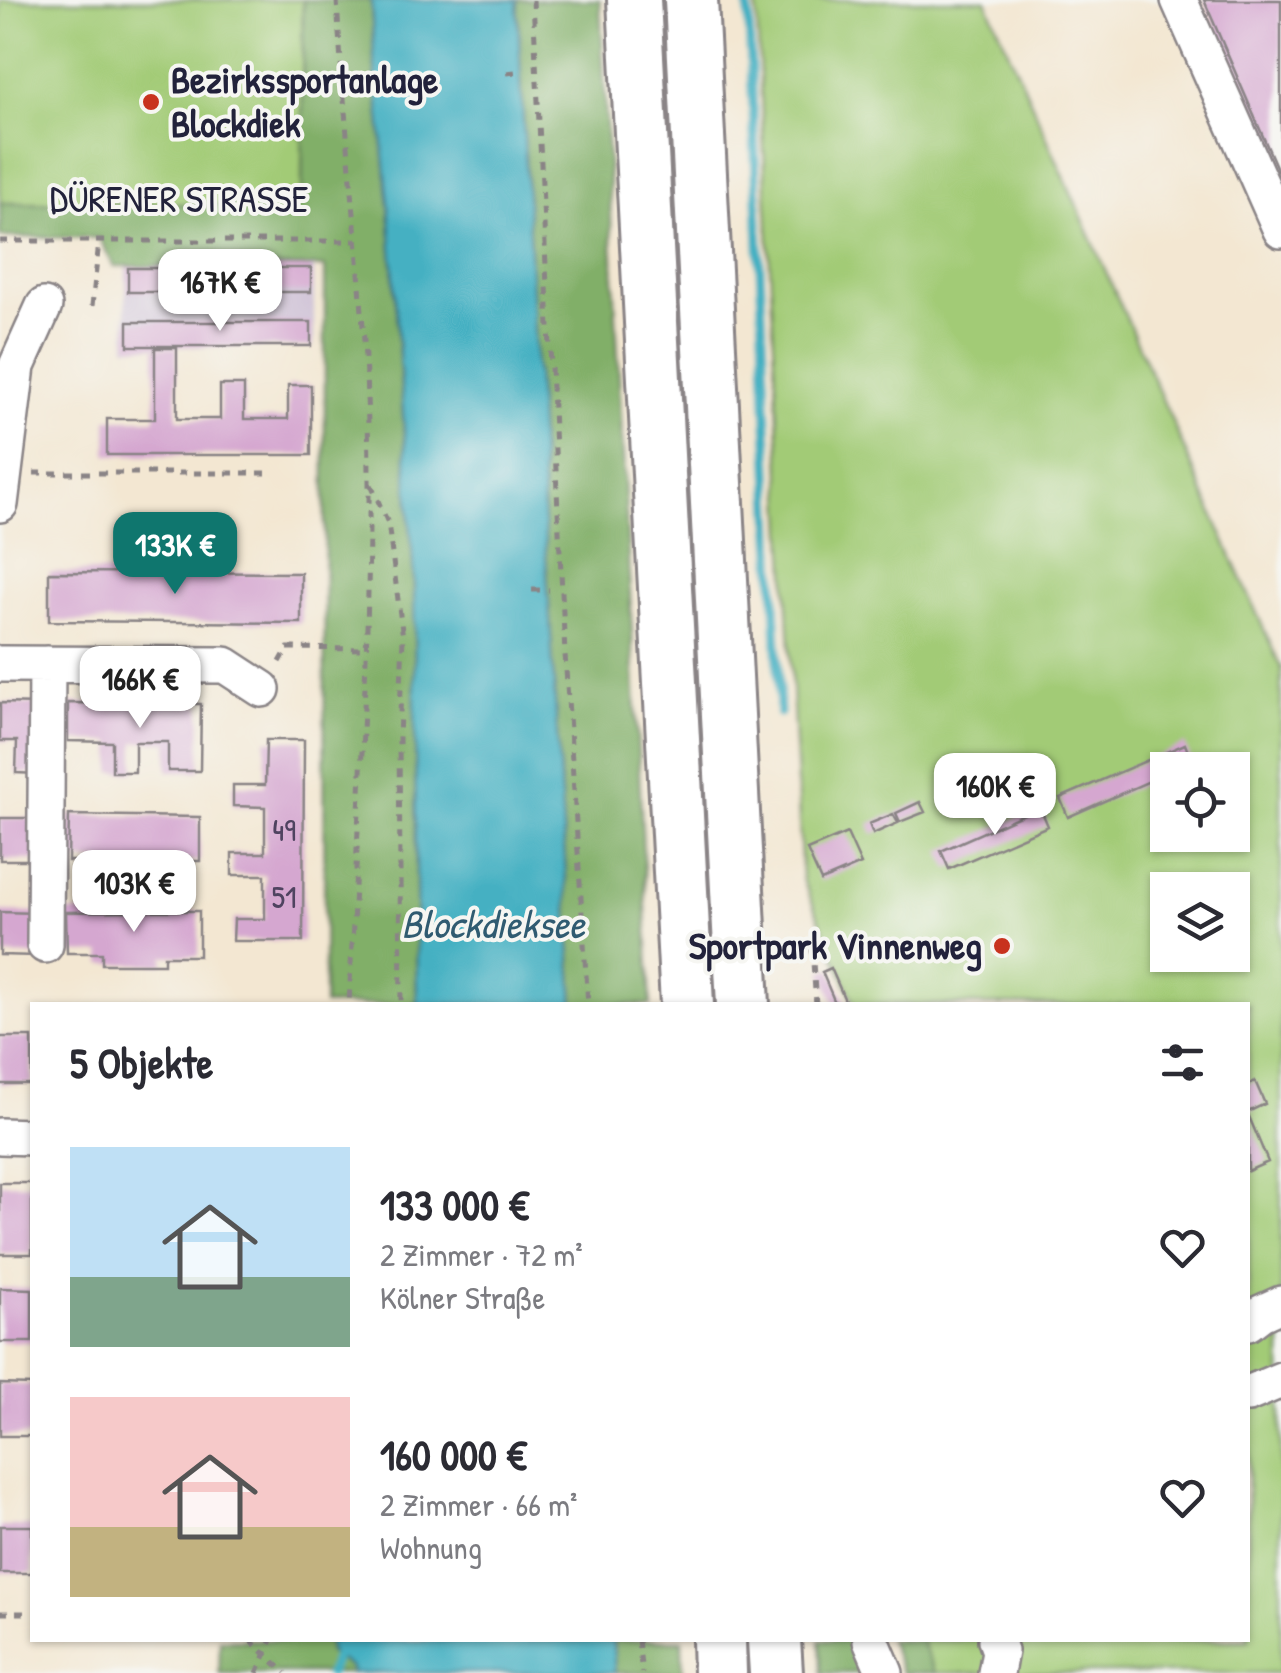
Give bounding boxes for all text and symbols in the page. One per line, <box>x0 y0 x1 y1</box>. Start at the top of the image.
place label: Bezirkssportanlage Blockdiek <box>171 53 438 149</box>
marker: Bezirkssportanlage Blockdiek <box>140 91 162 113</box>
street label: DÜRENER STRASSE <box>50 172 309 224</box>
pin: 167K € <box>139 249 301 334</box>
text: 167K € <box>180 260 260 303</box>
pin: 133K € <box>94 512 256 597</box>
text: 133K € <box>135 523 215 566</box>
pin: 166K € <box>59 646 221 731</box>
text: 166K € <box>102 657 178 700</box>
map controls <box>1150 752 1250 972</box>
button: locate <box>1150 752 1250 852</box>
pin: 160K € <box>914 753 1076 838</box>
text: 160K € <box>956 764 1034 807</box>
house number: 49 <box>272 808 296 851</box>
pin: 103K € <box>53 850 215 935</box>
text: 103K € <box>94 861 174 904</box>
button: layers <box>1150 872 1250 972</box>
house number: 51 <box>271 875 297 918</box>
water label: Blockdieksee <box>401 896 587 950</box>
place label: Sportpark Vinnenweg <box>689 919 982 972</box>
marker: Sportpark Vinnenweg <box>991 935 1013 957</box>
text: 5 Objekte <box>70 1034 213 1091</box>
icon: filters <box>1155 1035 1210 1090</box>
text: 133 000 € <box>380 1176 529 1233</box>
icon: home <box>150 1187 270 1307</box>
icon: heart <box>1155 1220 1210 1275</box>
text: 2 Zimmer · 72 m² <box>380 1233 583 1276</box>
text: Kölner Straße <box>380 1276 545 1319</box>
text: 160 000 € <box>380 1426 527 1483</box>
icon: home <box>150 1437 270 1557</box>
icon: heart <box>1155 1470 1210 1525</box>
text: 2 Zimmer · 66 m² <box>380 1483 577 1526</box>
text: Wohnung <box>380 1526 482 1569</box>

